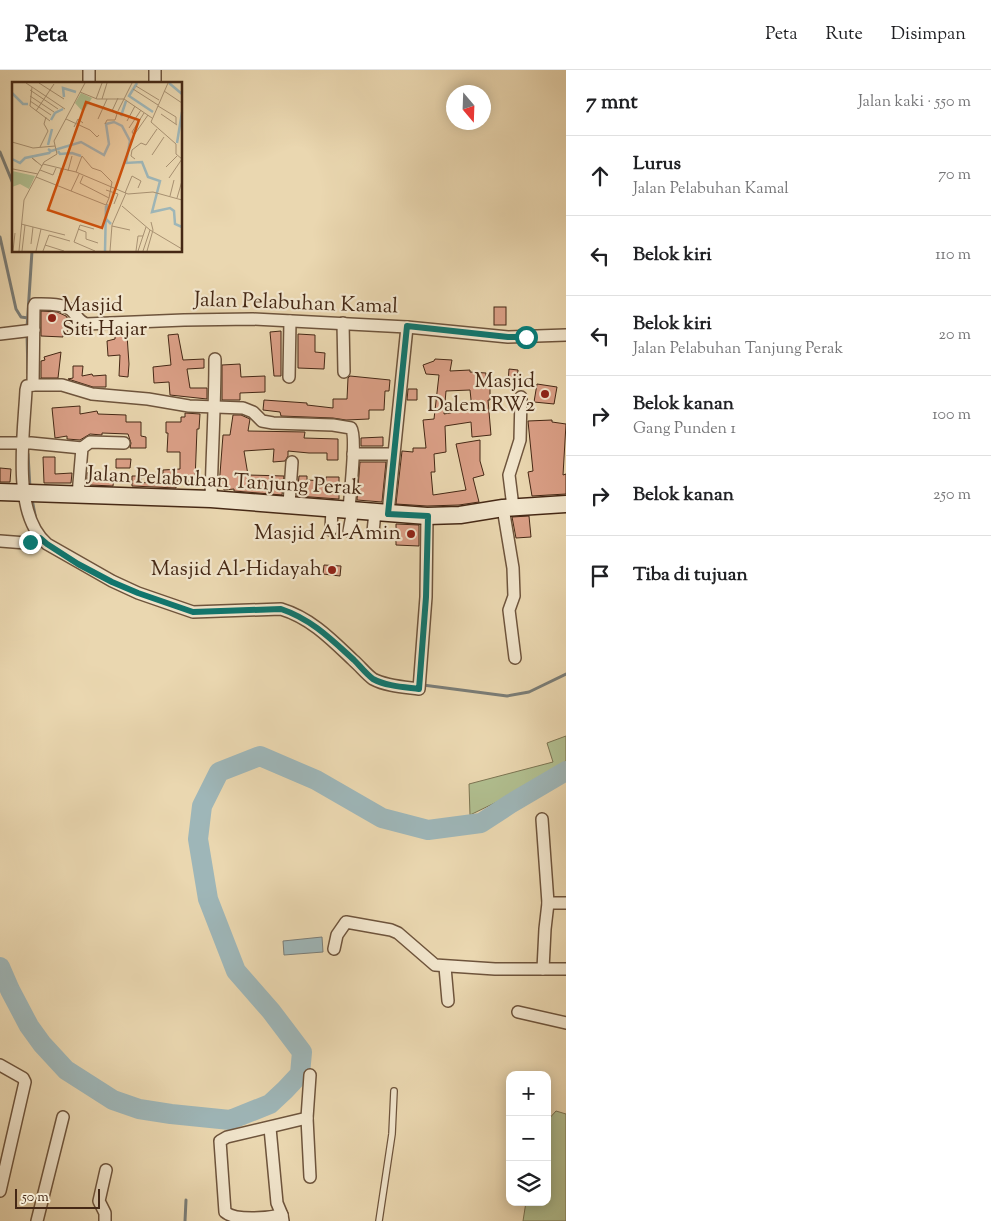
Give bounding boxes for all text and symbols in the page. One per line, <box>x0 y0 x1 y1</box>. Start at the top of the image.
text: Peta <box>25 18 68 52</box>
text: Peta <box>765 22 797 48</box>
text: Rute <box>825 22 863 48</box>
text: Disimpan <box>891 22 966 48</box>
inset map <box>12 82 182 252</box>
north arrow <box>446 85 491 130</box>
text: 7 mnt <box>586 88 638 118</box>
text: Jalan kaki · 550 m <box>858 91 971 114</box>
text: Lurus <box>633 151 681 178</box>
icon: ahead <box>586 162 614 190</box>
text: 70 m <box>938 164 971 187</box>
text: Jalan Pelabuhan Kamal <box>633 178 789 201</box>
icon: left <box>586 242 614 270</box>
text: Belok kiri <box>633 242 712 269</box>
text: 110 m <box>935 244 971 267</box>
street label: Jalan Pelabuhan Kamal <box>192 285 399 323</box>
place label: Masjid Siti Hajar <box>62 291 147 345</box>
text: Belok kiri <box>633 311 712 338</box>
marker: Masjid Siti Hajar <box>46 312 58 324</box>
icon: left <box>586 322 614 350</box>
text: 20 m <box>938 324 971 347</box>
route start <box>515 326 538 349</box>
text: Jalan Pelabuhan Tanjung Perak <box>633 338 843 361</box>
place label: Masjid Dalem RW2 <box>427 367 535 421</box>
marker: Masjid Dalem RW2 <box>539 388 551 400</box>
text: Belok kanan <box>633 391 734 418</box>
icon: right <box>586 402 614 430</box>
text: 100 m <box>932 404 971 427</box>
text: Gang Punden 1 <box>633 418 736 441</box>
street label: Jalan Pelabuhan Tanjung Perak <box>85 460 364 504</box>
icon: right <box>586 482 614 510</box>
text: Belok kanan <box>633 482 734 509</box>
text: 250 m <box>933 484 971 507</box>
place label: Masjid Al-Amin <box>254 519 401 549</box>
marker: Masjid Al-Amin <box>405 528 417 540</box>
route end <box>19 531 42 554</box>
place label: Masjid Al-Hidayah <box>151 555 322 585</box>
icon: arrive <box>586 562 614 590</box>
text: Tiba di tujuan <box>633 562 748 589</box>
marker: Masjid Al-Hidayah <box>326 564 338 576</box>
map controls <box>506 1071 551 1206</box>
button: + <box>506 1071 551 1116</box>
button: − <box>506 1116 551 1161</box>
button: layers <box>506 1161 551 1206</box>
scale bar <box>15 1186 100 1209</box>
text: 50 m <box>22 1188 49 1208</box>

